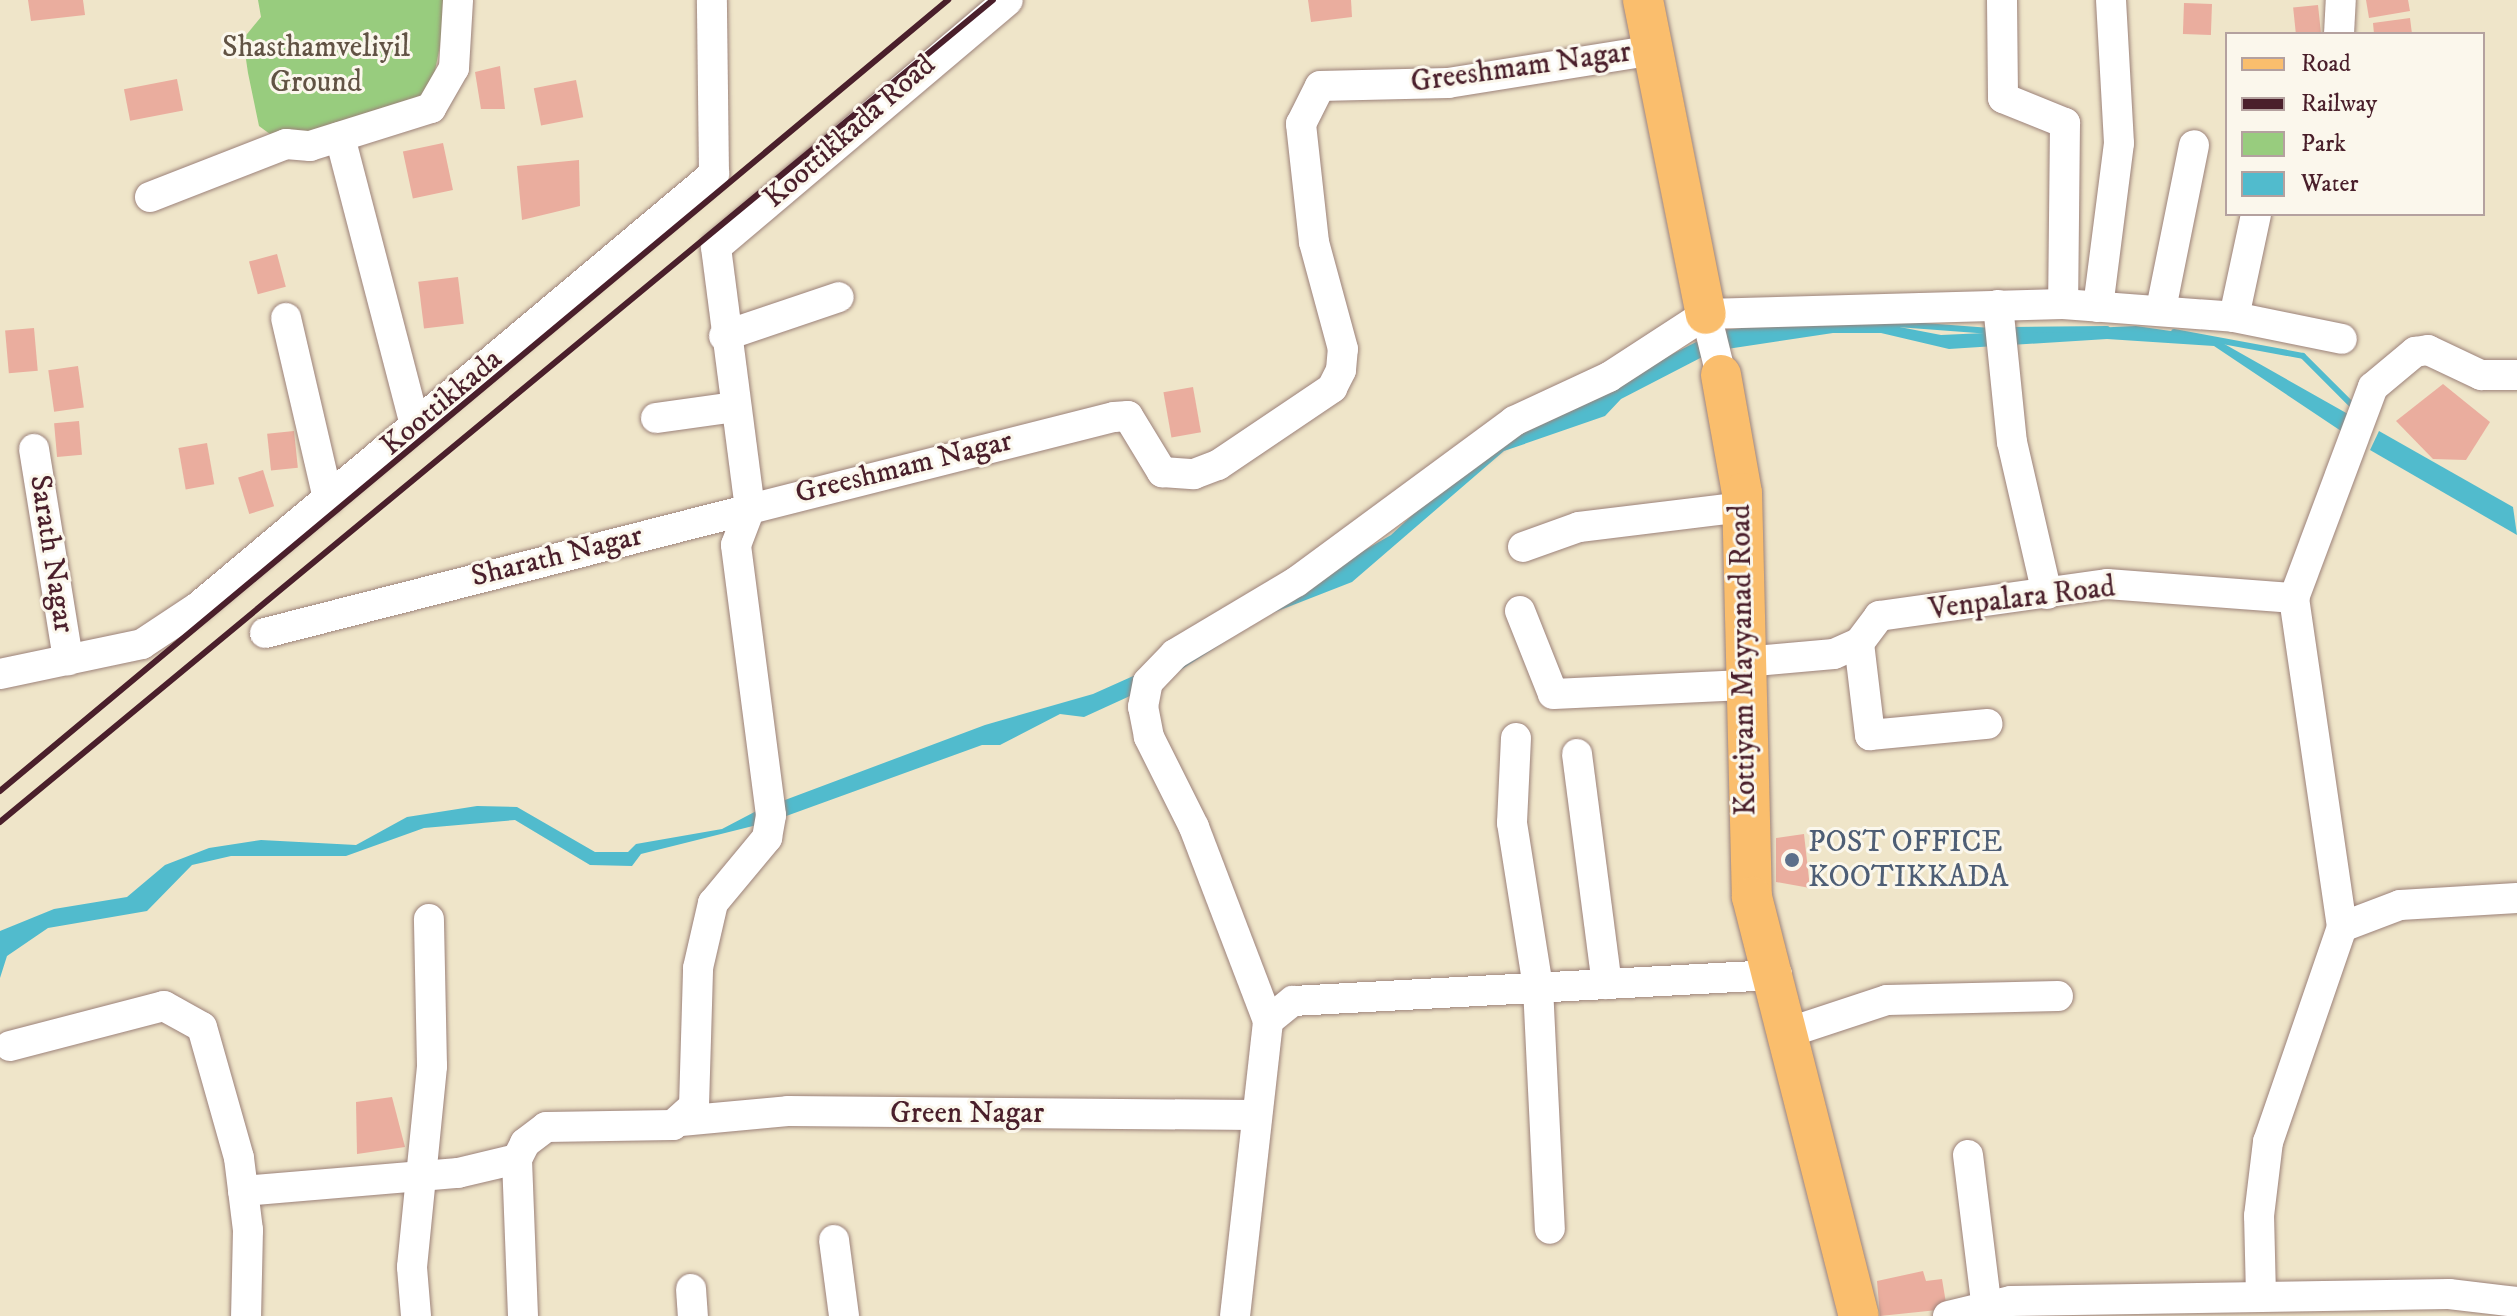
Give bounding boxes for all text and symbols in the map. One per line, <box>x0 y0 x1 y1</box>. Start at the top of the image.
park label: Shasthamveliyil Ground <box>222 30 410 100</box>
legend <box>2225 32 2485 216</box>
street label: Greeshmam Nagar <box>1408 35 1634 101</box>
street label: Koottikkada Road <box>757 48 943 216</box>
text: Road <box>2301 49 2351 79</box>
text: Railway <box>2301 89 2377 119</box>
text: Park <box>2301 129 2346 159</box>
text: Water <box>2301 169 2358 199</box>
street label: Koottikkada <box>374 342 510 464</box>
street label: Greeshmam Nagar <box>792 424 1016 512</box>
street label: Sarath Nagar <box>21 473 81 635</box>
street label: Kottiyam Mayyanad Road <box>1723 504 1765 816</box>
street label: Sharath Nagar <box>468 518 646 596</box>
street label: Venpalara Road <box>1927 570 2117 628</box>
place label: POST OFFICE KOOTIKKADA <box>1808 825 2008 896</box>
marker: POST OFFICE KOOTIKKADA <box>1783 851 1801 869</box>
street label: Green Nagar <box>890 1096 1044 1132</box>

